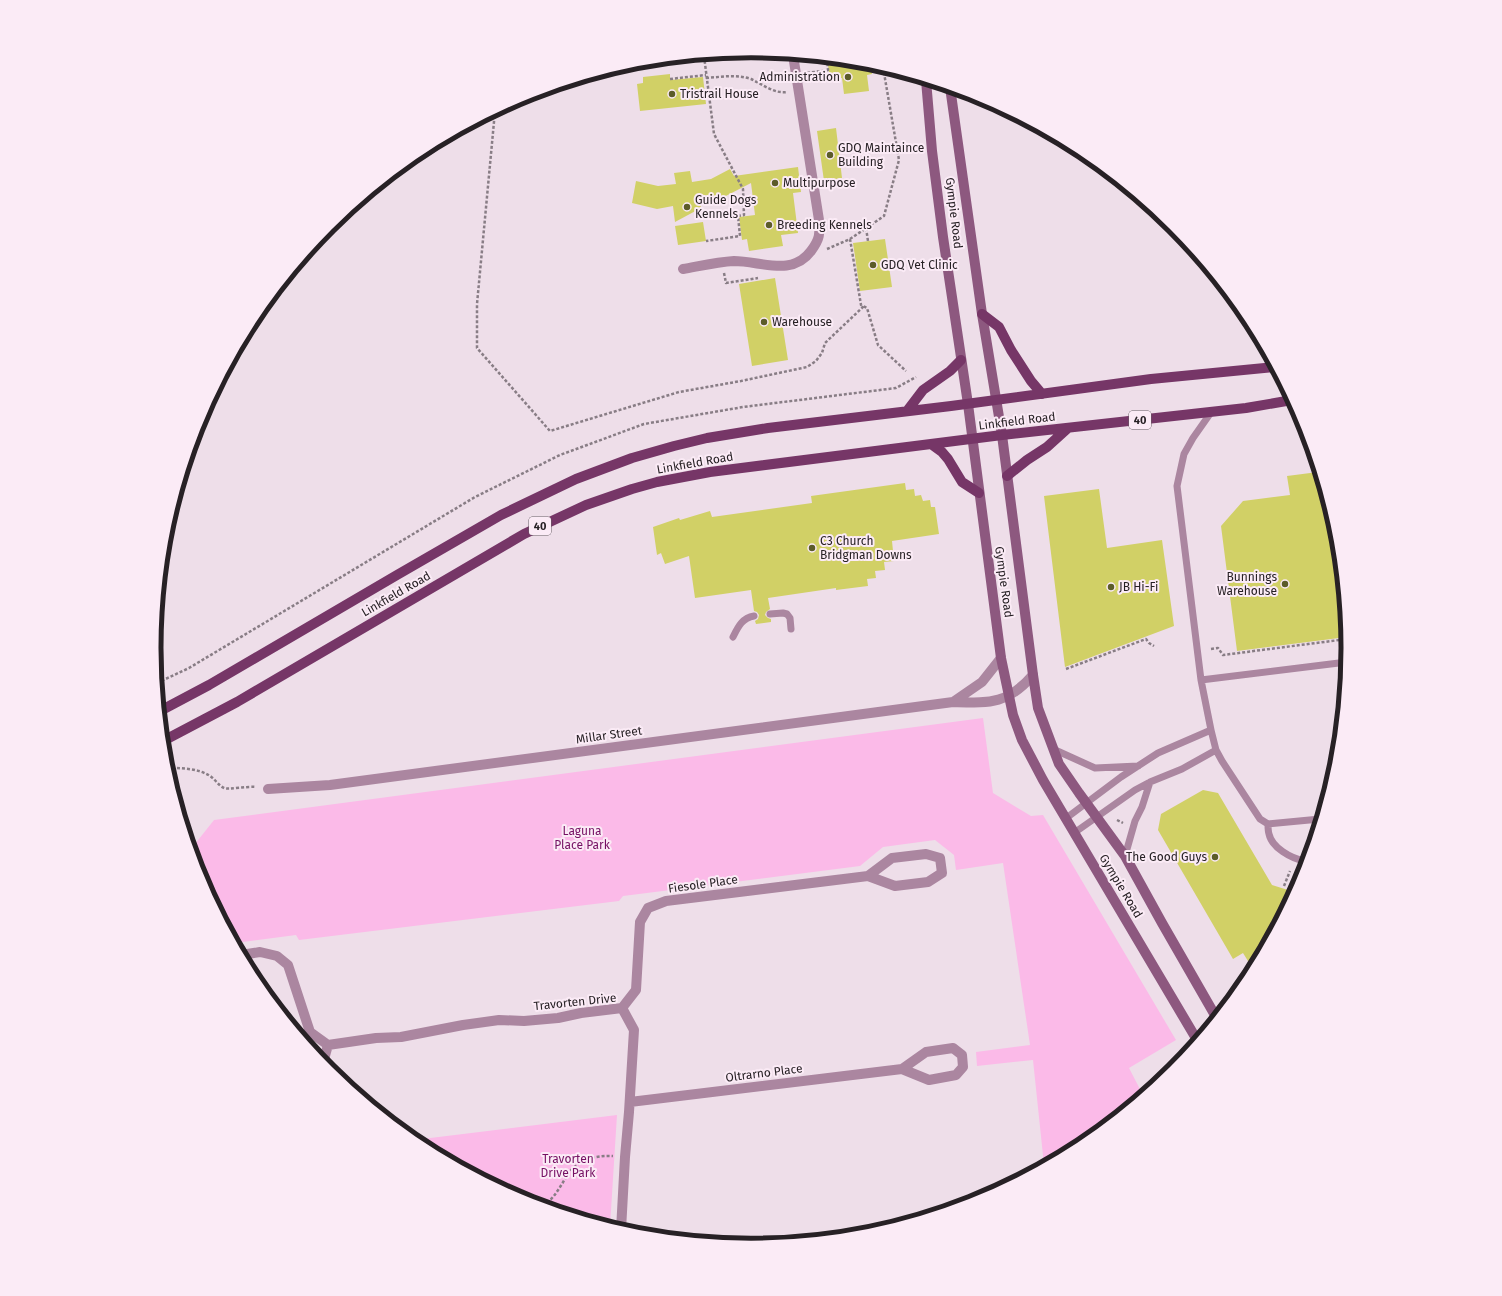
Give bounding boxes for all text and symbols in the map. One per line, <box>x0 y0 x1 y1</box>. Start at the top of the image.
place label: Administration <box>759 70 840 84</box>
marker: Administration <box>843 72 853 82</box>
place label: Tristrail House <box>680 87 759 101</box>
marker: Tristrail House <box>667 89 677 99</box>
place label: GDQ Maintaince Building <box>838 141 924 169</box>
marker: GDQ Maintaince Building <box>825 150 835 160</box>
place label: Multipurpose <box>783 176 856 190</box>
street label: Gympie Road <box>943 177 965 249</box>
marker: Multipurpose <box>770 178 780 188</box>
place label: Guide Dogs Kennels <box>695 193 757 221</box>
marker: Guide Dogs Kennels <box>682 202 692 212</box>
place label: Breeding Kennels <box>777 218 872 232</box>
marker: Breeding Kennels <box>764 220 774 230</box>
place label: GDQ Vet Clinic <box>881 258 958 272</box>
marker: GDQ Vet Clinic <box>868 260 878 270</box>
place label: Warehouse <box>772 315 832 329</box>
marker: Warehouse <box>759 317 769 327</box>
street label: Linkfield Road <box>978 409 1056 433</box>
road number: 40 <box>1129 411 1151 429</box>
street label: Linkfield Road <box>656 449 734 477</box>
road number: 40 <box>529 517 551 535</box>
place label: C3 Church Bridgman Downs <box>820 534 912 562</box>
marker: C3 Church Bridgman Downs <box>807 543 817 553</box>
street label: Gympie Road <box>992 546 1016 618</box>
street label: Linkfield Road <box>359 569 433 619</box>
place label: Bunnings Warehouse <box>1217 570 1277 598</box>
marker: Bunnings Warehouse <box>1280 579 1290 589</box>
place label: JB Hi-Fi <box>1119 580 1158 594</box>
marker: JB Hi-Fi <box>1106 582 1116 592</box>
street label: Millar Street <box>575 723 644 747</box>
park label: Laguna Place Park <box>554 824 611 852</box>
place label: The Good Guys <box>1126 850 1207 864</box>
street label: Gympie Road <box>1097 852 1145 920</box>
marker: The Good Guys <box>1210 852 1220 862</box>
street label: Fiesole Place <box>667 872 739 896</box>
street label: Travorten Drive <box>533 991 617 1013</box>
street label: Oltrarno Place <box>725 1061 803 1085</box>
park label: Travorten Drive Park <box>541 1152 596 1180</box>

